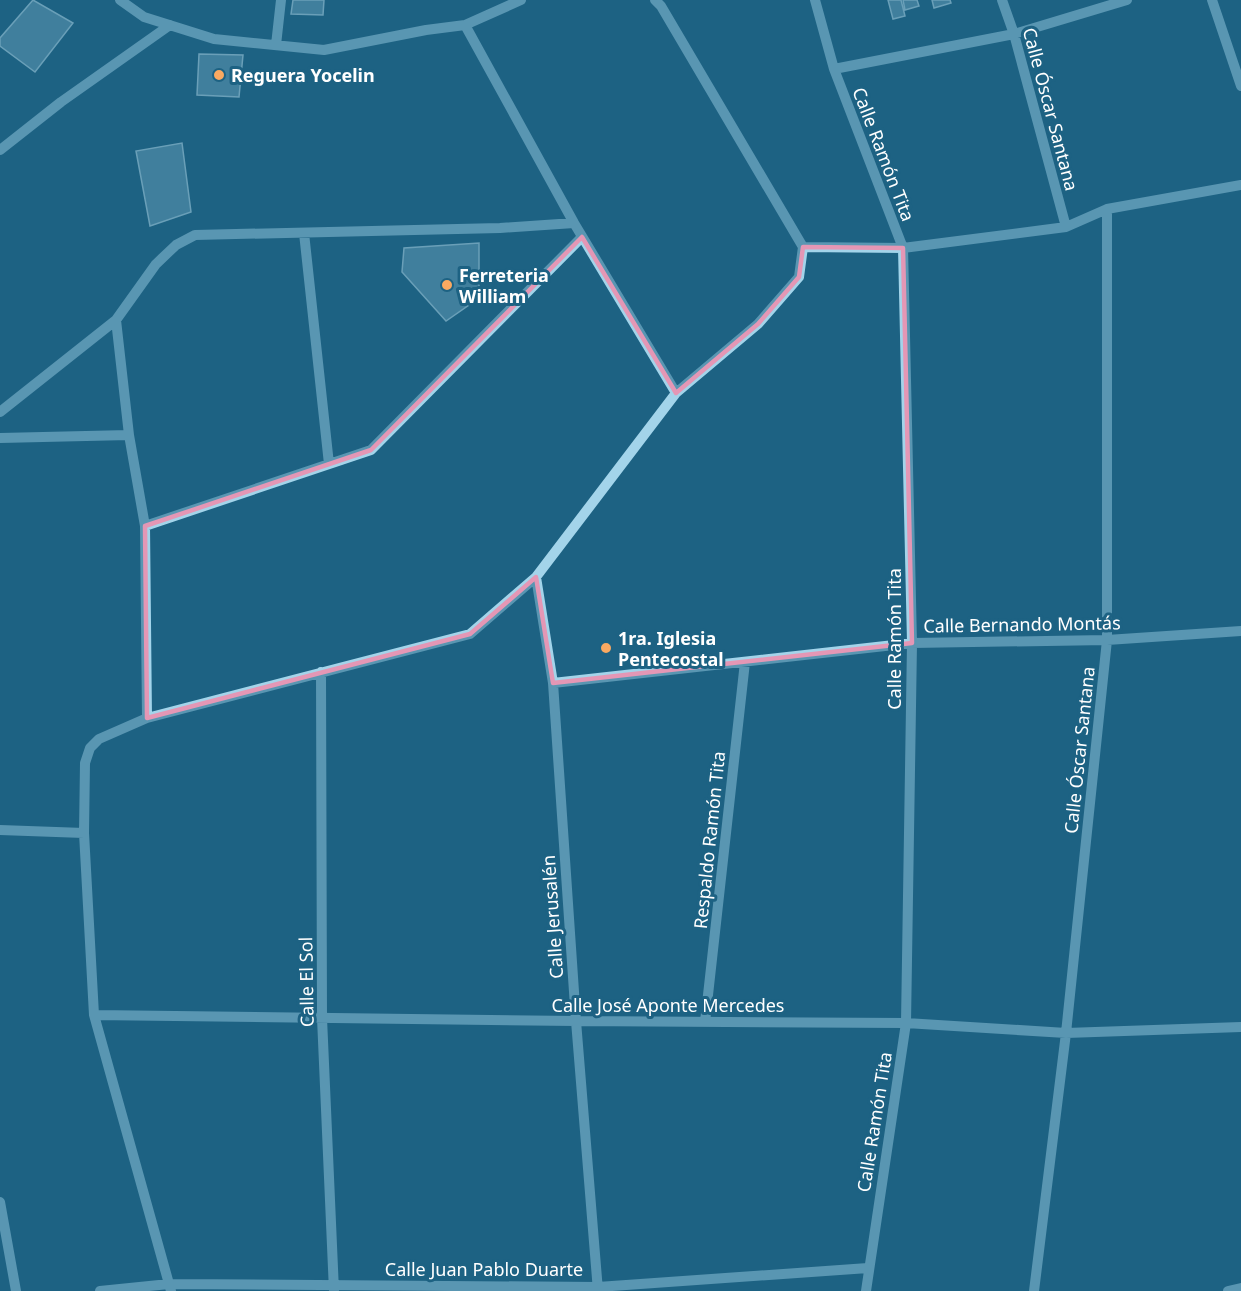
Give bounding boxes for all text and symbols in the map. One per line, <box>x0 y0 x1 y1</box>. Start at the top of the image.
street label: Calle Óscar Santana <box>1018 25 1084 193</box>
place label: Reguera Yocelin <box>231 63 375 87</box>
marker: Reguera Yocelin <box>212 68 226 82</box>
street label: Calle Ramón Tita <box>847 84 921 224</box>
place label: Ferreteria William <box>459 263 549 308</box>
marker: Ferreteria William <box>440 278 454 292</box>
street label: Calle Ramón Tita <box>882 568 906 710</box>
street label: Calle Bernando Montás <box>923 610 1121 638</box>
place label: 1ra. Iglesia Pentecostal <box>618 626 724 671</box>
marker: 1ra. Iglesia Pentecostal <box>599 641 613 655</box>
street label: Calle Óscar Santana <box>1058 665 1100 835</box>
street label: Respaldo Ramón Tita <box>688 750 730 930</box>
street label: Calle Jerusalén <box>536 854 568 980</box>
street label: Calle El Sol <box>293 937 319 1027</box>
street label: Calle José Aponte Mercedes <box>552 993 784 1017</box>
street label: Calle Ramón Tita <box>851 1050 897 1194</box>
street label: Calle Juan Pablo Duarte <box>385 1257 583 1281</box>

